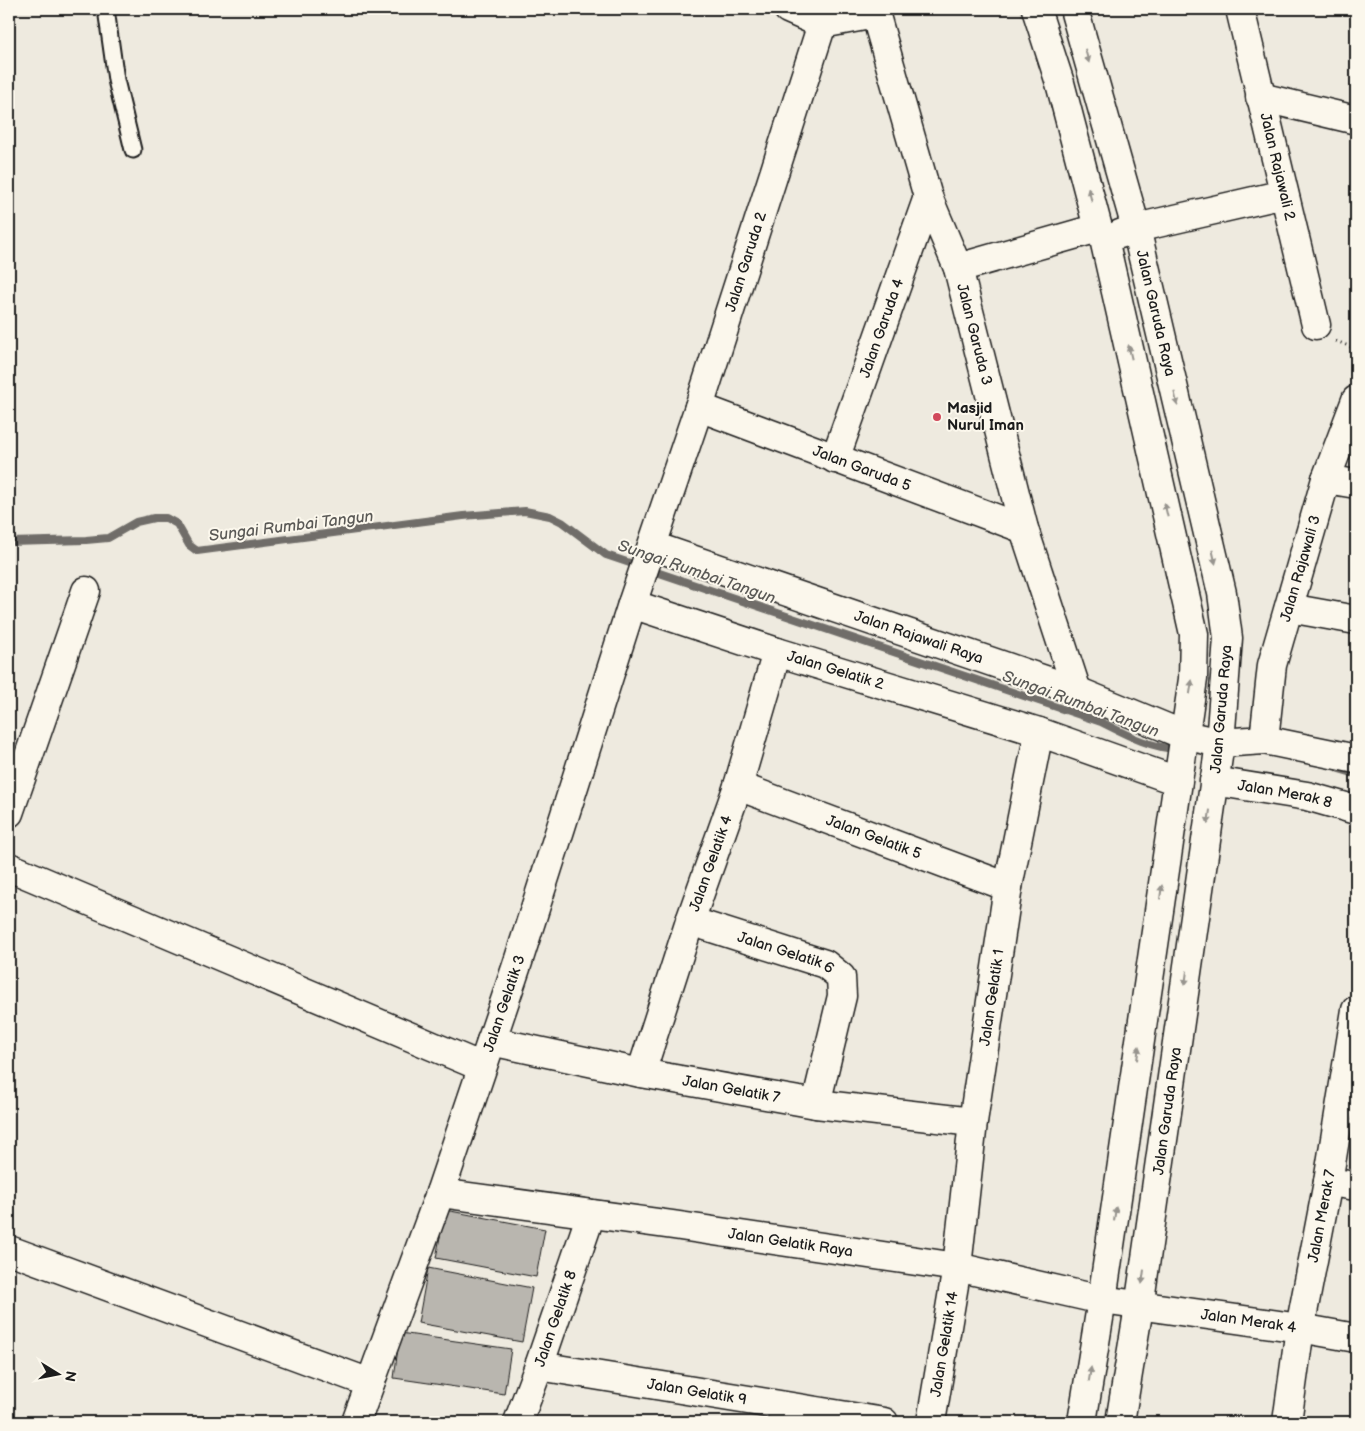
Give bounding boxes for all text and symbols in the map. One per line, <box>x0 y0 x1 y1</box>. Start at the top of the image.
one-way arrow <box>1083 48 1091 63</box>
street label: Jalan Rajawali 2 <box>1255 111 1300 222</box>
one-way arrow <box>1085 187 1093 202</box>
street label: Jalan Garuda 2 <box>721 209 771 314</box>
street label: Jalan Garuda Raya <box>1132 248 1180 378</box>
street label: Jalan Garuda 4 <box>856 276 908 380</box>
street label: Jalan Garuda 3 <box>952 281 996 387</box>
one-way arrow <box>1126 344 1134 359</box>
one-way arrow <box>1172 392 1180 407</box>
place label: Masjid Nurul Iman <box>947 399 1024 435</box>
marker: Masjid Nurul Iman <box>931 411 943 423</box>
street label: Jalan Garuda 5 <box>810 442 914 496</box>
one-way arrow <box>1162 503 1170 518</box>
water label: Sungai Rumbai Tangun <box>208 507 375 546</box>
street label: Jalan Rajawali 3 <box>1276 513 1325 624</box>
water label: Sungai Rumbai Tangun <box>615 536 778 608</box>
one-way arrow <box>1210 550 1218 565</box>
street label: Jalan Rajawali Raya <box>852 607 986 668</box>
street label: Jalan Garuda Raya <box>1206 644 1237 774</box>
street label: Jalan Gelatik 2 <box>785 647 886 694</box>
water label: Sungai Rumbai Tangun <box>999 667 1162 742</box>
one-way arrow <box>1188 679 1196 695</box>
street label: Jalan Merak 8 <box>1236 776 1335 813</box>
one-way arrow <box>1205 809 1213 825</box>
street label: Jalan Gelatik 5 <box>823 811 924 864</box>
street label: Jalan Gelatik 4 <box>685 813 737 914</box>
one-way arrow <box>1157 883 1165 899</box>
street label: Jalan Gelatik 6 <box>735 928 838 978</box>
street label: Jalan Gelatik 1 <box>975 948 1009 1047</box>
street label: Jalan Gelatik 3 <box>479 953 530 1054</box>
one-way arrow <box>1182 970 1190 986</box>
one-way arrow <box>1134 1044 1142 1060</box>
street label: Jalan Garuda Raya <box>1149 1046 1186 1176</box>
street label: Jalan Gelatik 7 <box>681 1072 782 1108</box>
street label: Jalan Merak 7 <box>1304 1168 1340 1264</box>
one-way arrow <box>1111 1205 1119 1221</box>
street label: Jalan Gelatik Raya <box>727 1224 854 1261</box>
street label: Jalan Gelatik 8 <box>530 1268 581 1369</box>
one-way arrow <box>1139 1269 1147 1285</box>
street label: Jalan Gelatik 14 <box>926 1290 963 1398</box>
street label: Jalan Merak 4 <box>1199 1305 1298 1337</box>
north arrow <box>32 1348 82 1398</box>
one-way arrow <box>1087 1366 1095 1382</box>
text: N <box>61 1370 80 1383</box>
street label: Jalan Gelatik 9 <box>646 1375 748 1410</box>

